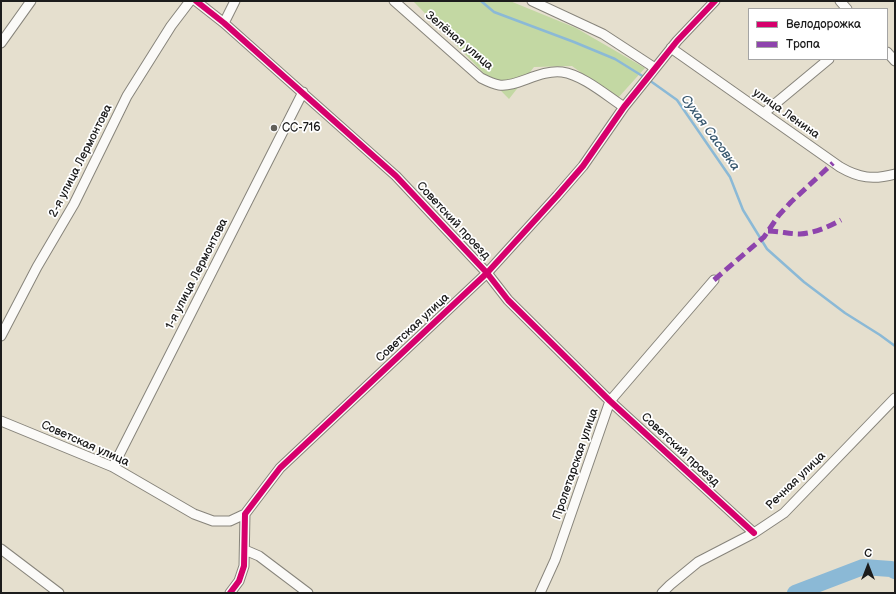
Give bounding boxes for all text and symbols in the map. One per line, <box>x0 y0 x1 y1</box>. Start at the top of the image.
street label: Зелёная улица <box>422 8 496 74</box>
legend <box>748 8 888 60</box>
text: Велодорожка <box>786 17 861 32</box>
text: Тропа <box>786 37 820 52</box>
street label: улица Ленина <box>750 86 822 142</box>
water label: Сухая Сасовка <box>677 92 743 174</box>
street label: 2-я улица Лермонтова <box>46 102 116 220</box>
place label: СС-716 <box>282 121 321 135</box>
marker: СС-716 <box>269 123 279 133</box>
street label: Советский проезд <box>413 179 493 263</box>
street label: 1-я улица Лермонтова <box>163 216 231 332</box>
street label: Советская улица <box>373 290 453 366</box>
street label: Пролетарская улица <box>550 406 602 522</box>
street label: Советский проезд <box>638 410 722 490</box>
street label: Советская улица <box>39 418 131 470</box>
street label: Речная улица <box>763 449 829 513</box>
north arrow <box>848 546 888 586</box>
text: С <box>864 547 872 560</box>

